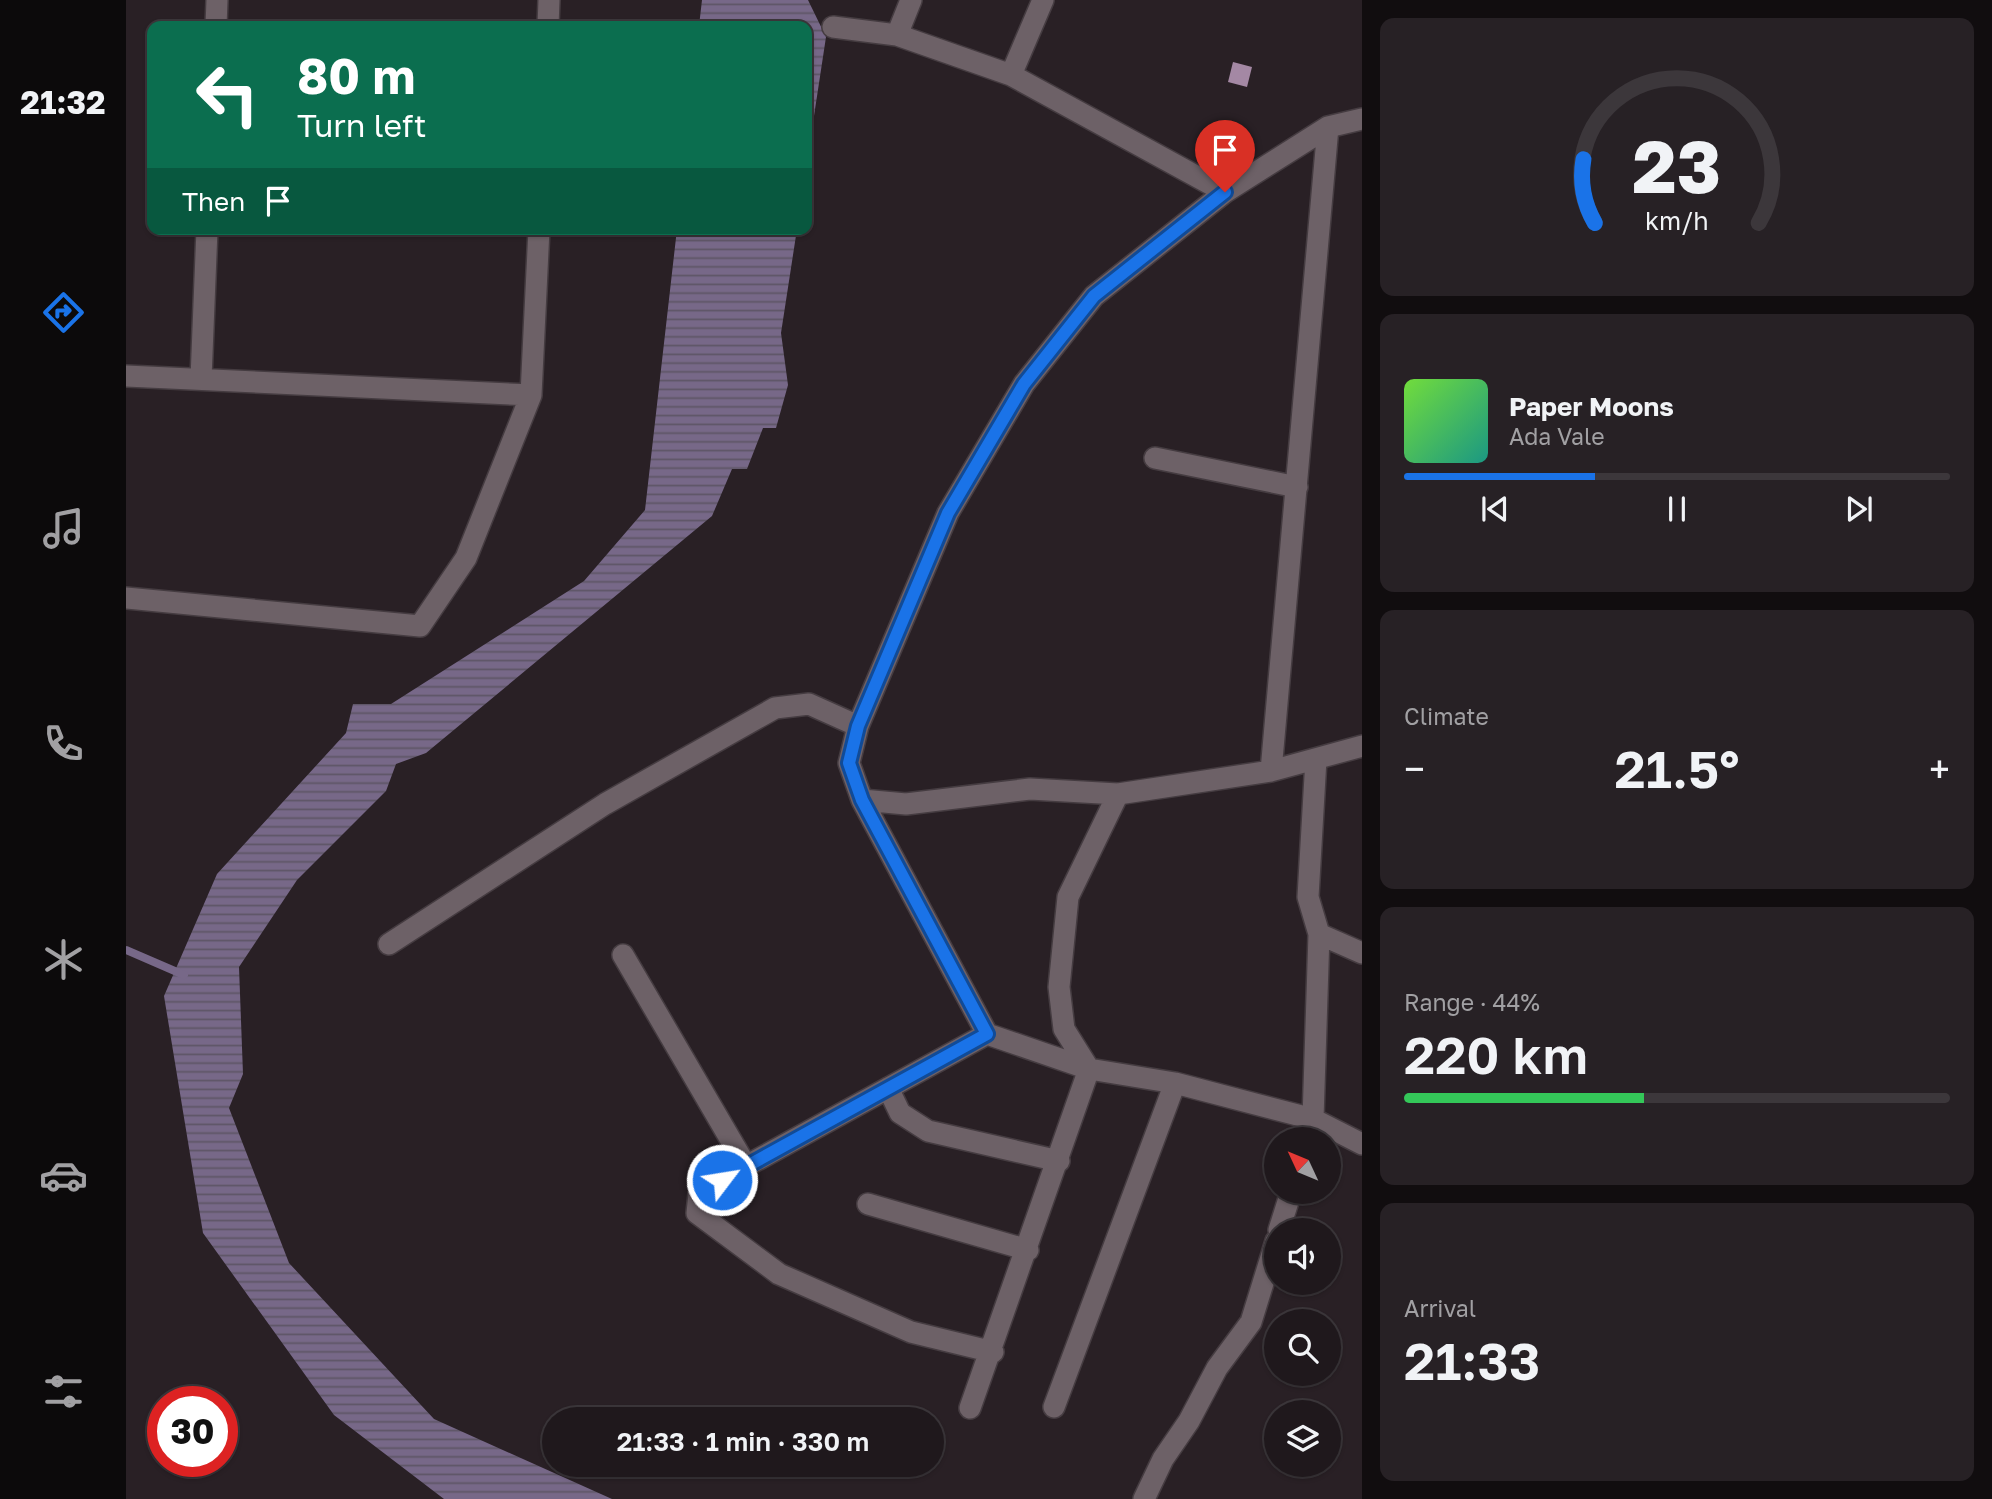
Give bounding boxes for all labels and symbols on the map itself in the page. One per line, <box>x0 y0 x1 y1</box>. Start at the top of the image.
pin <box>1195 120 1255 192</box>
north arrow <box>1264 1127 1340 1204</box>
position arrow <box>685 1143 759 1217</box>
speed limit sign: 30 <box>147 1386 238 1477</box>

